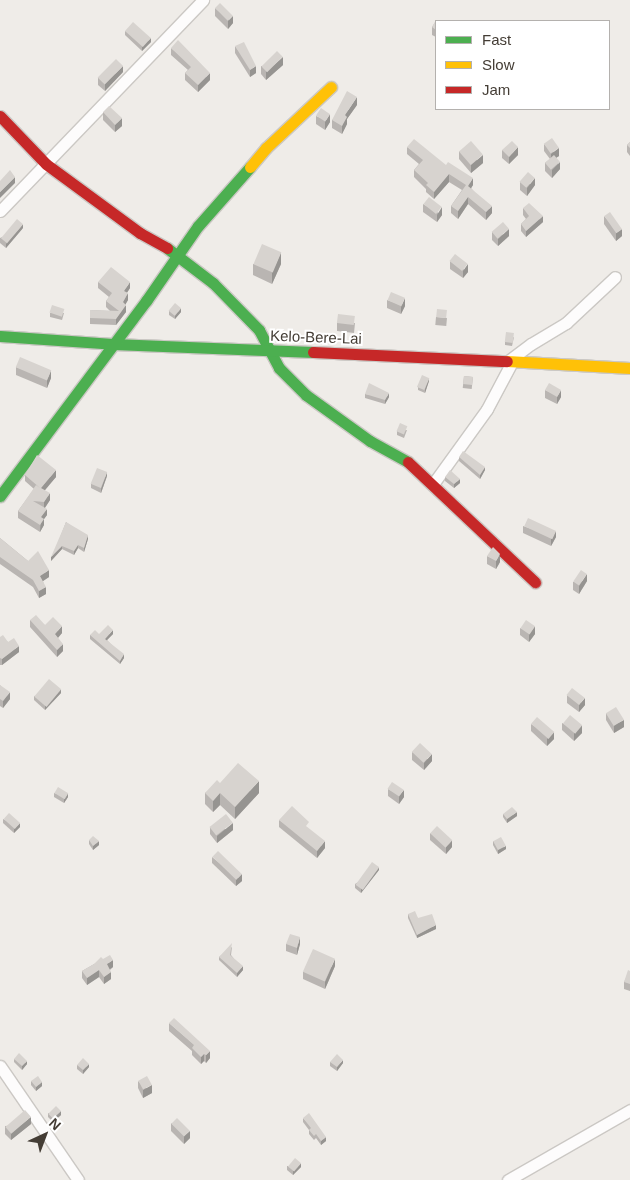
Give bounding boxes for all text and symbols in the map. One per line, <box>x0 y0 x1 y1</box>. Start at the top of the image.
legend <box>435 20 610 110</box>
text: Fast <box>482 31 511 48</box>
text: Slow <box>482 56 515 73</box>
text: Jam <box>482 81 510 98</box>
street label: Kelo-Bere-Lai <box>270 326 362 348</box>
north arrow <box>20 1110 70 1160</box>
text: N <box>46 1115 64 1133</box>

